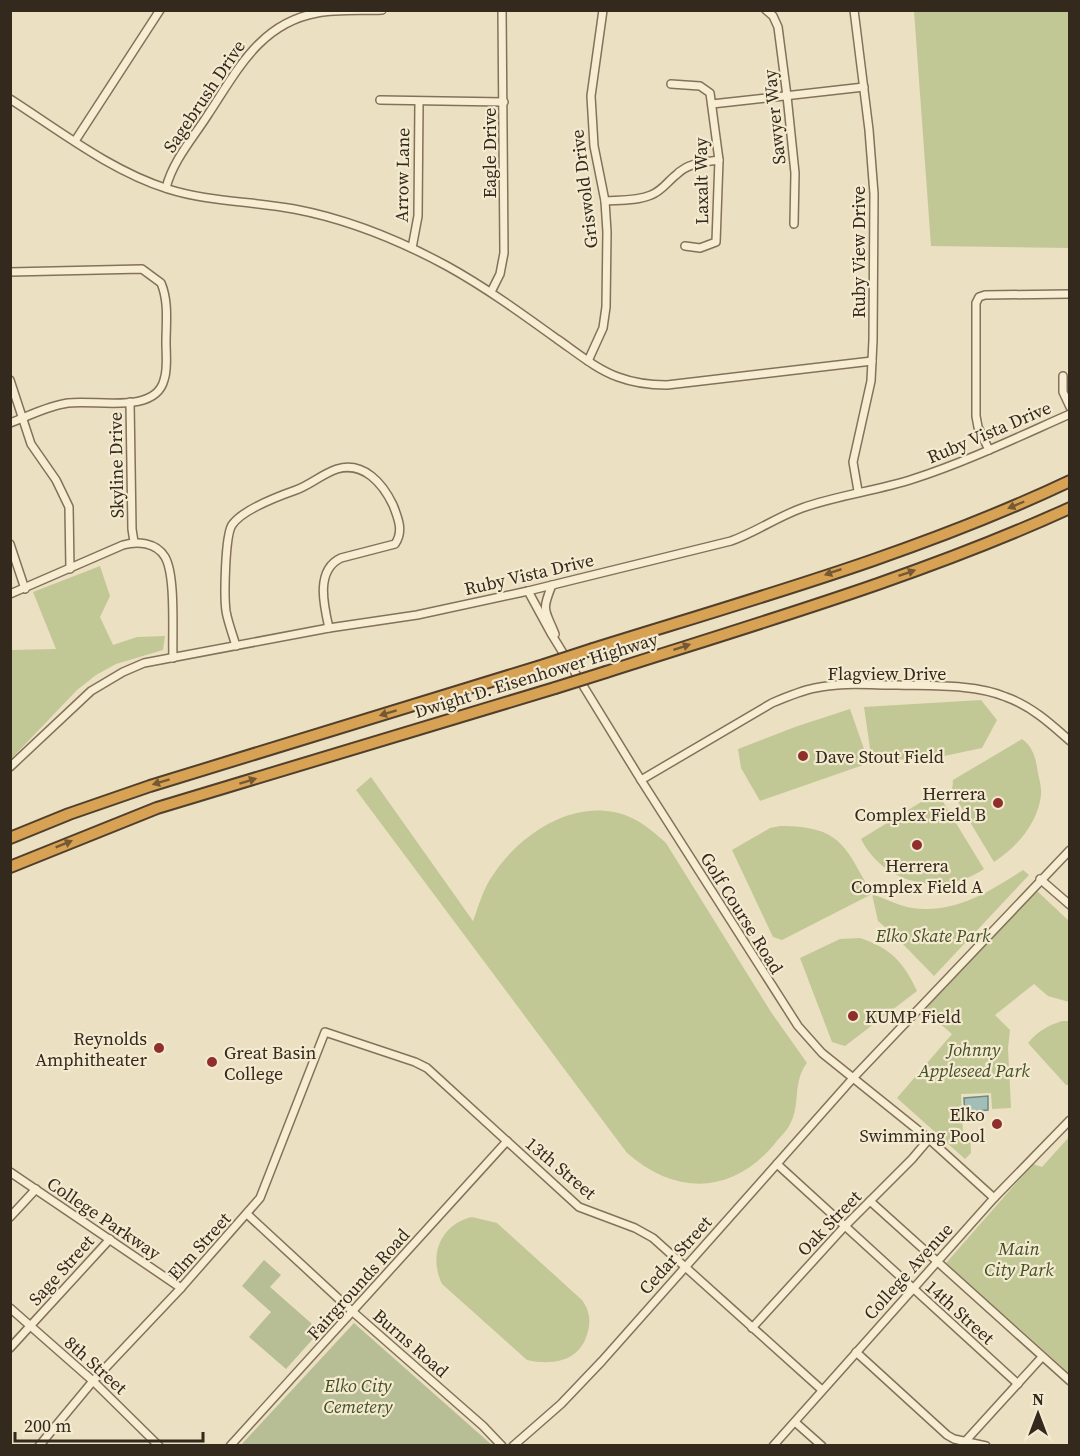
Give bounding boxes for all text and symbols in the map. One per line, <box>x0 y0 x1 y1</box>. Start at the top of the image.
street label: Sagebrush Drive <box>157 35 251 157</box>
street label: Sawyer Way <box>756 67 791 166</box>
street label: Eagle Drive <box>477 107 502 199</box>
street label: Arrow Lane <box>389 127 415 223</box>
street label: Griswold Drive <box>564 128 604 250</box>
street label: Laxalt Way <box>688 136 714 225</box>
street label: Ruby View Drive <box>846 186 871 318</box>
street label: Ruby Vista Drive <box>923 395 1055 469</box>
street label: Skyline Drive <box>103 412 129 518</box>
one-way arrow <box>1007 501 1025 510</box>
street label: Ruby Vista Drive <box>462 547 596 601</box>
one-way arrow <box>824 568 842 578</box>
one-way arrow <box>898 568 916 578</box>
street label: Dwight D. Eisenhower Highway <box>411 626 662 724</box>
one-way arrow <box>673 642 691 652</box>
street label: Flagview Drive <box>828 661 946 686</box>
one-way arrow <box>378 709 396 718</box>
place label: Dave Stout Field <box>815 744 944 769</box>
marker: Dave Stout Field <box>796 749 810 763</box>
one-way arrow <box>240 776 258 785</box>
one-way arrow <box>152 778 170 787</box>
place label: Herrera Complex Field B <box>855 781 987 827</box>
marker: Herrera Complex Field B <box>991 796 1005 810</box>
marker: Herrera Complex Field A <box>910 838 924 852</box>
one-way arrow <box>56 839 74 849</box>
street label: Golf Course Road <box>695 847 789 979</box>
place label: Herrera Complex Field A <box>851 853 983 899</box>
park label: Elko Skate Park <box>874 923 991 948</box>
place label: KUMP Field <box>865 1004 961 1029</box>
marker: KUMP Field <box>846 1009 860 1023</box>
place label: Reynolds Amphitheater <box>35 1026 147 1072</box>
park label: Johnny Appleseed Park <box>917 1037 1030 1083</box>
place label: Great Basin College <box>224 1040 317 1086</box>
marker: Reynolds Amphitheater <box>152 1041 166 1055</box>
marker: Great Basin College <box>205 1055 219 1069</box>
place label: Elko Swimming Pool <box>860 1102 985 1148</box>
marker: Elko Swimming Pool <box>990 1117 1004 1131</box>
street label: 13th Street <box>520 1131 602 1205</box>
street label: College Parkway <box>42 1171 166 1266</box>
street label: Oak Street <box>791 1185 867 1261</box>
street label: Elm Street <box>162 1207 236 1285</box>
street label: Cedar Street <box>633 1210 717 1300</box>
street label: College Avenue <box>858 1217 958 1325</box>
street label: Fairgrounds Road <box>301 1223 415 1345</box>
street label: Sage Street <box>23 1229 100 1311</box>
park label: Main City Park <box>984 1236 1054 1282</box>
street label: 14th Street <box>920 1274 1000 1350</box>
street label: Burns Road <box>368 1303 454 1383</box>
street label: 8th Street <box>59 1330 133 1400</box>
park label: Elko City Cemetery <box>323 1373 393 1419</box>
north arrow <box>1008 1384 1068 1444</box>
text: N <box>1032 1388 1044 1410</box>
scale bar <box>15 1405 202 1443</box>
text: 200 m <box>24 1413 71 1438</box>

